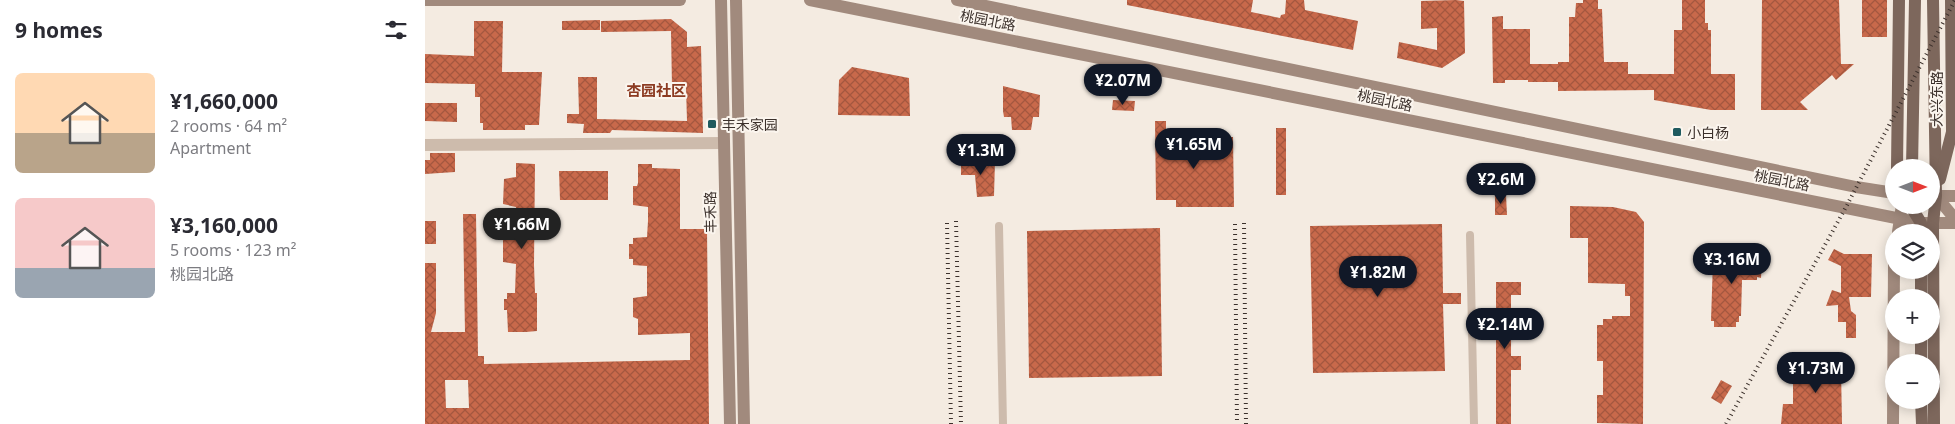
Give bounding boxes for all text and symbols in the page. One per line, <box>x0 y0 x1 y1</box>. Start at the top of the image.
street label: 桃园北路 <box>959 5 1017 35</box>
text: 9 homes <box>15 16 103 44</box>
icon: filters <box>382 16 410 44</box>
pin: ¥2.07M <box>1082 64 1164 106</box>
text: ¥2.07M <box>1095 69 1151 91</box>
street label: 大兴东路 <box>1927 71 1946 127</box>
district label: 杏园社区 <box>626 80 686 100</box>
street label: 桃园北路 <box>1356 85 1414 115</box>
text: ¥1,660,000 <box>170 87 278 115</box>
icon: home <box>55 93 115 153</box>
text: 2 rooms · 64 m² <box>170 115 287 137</box>
place label: 丰禾家园 <box>722 115 778 134</box>
marker: 丰禾家园 <box>706 118 718 130</box>
place label: 小白杨 <box>1687 123 1729 142</box>
marker: 小白杨 <box>1671 126 1683 138</box>
pin: ¥1.65M <box>1153 128 1235 170</box>
text: ¥1.65M <box>1166 133 1222 155</box>
pin: ¥1.3M <box>946 134 1016 176</box>
text: Apartment <box>170 137 251 159</box>
text: ¥1.3M <box>957 139 1005 161</box>
north arrow <box>1885 159 1940 214</box>
map controls <box>1885 159 1940 409</box>
pin: ¥2.6M <box>1466 162 1536 205</box>
street label: 桃园北路 <box>1753 165 1811 195</box>
text: ¥2.6M <box>1477 168 1525 190</box>
street label: 丰禾路 <box>700 191 720 233</box>
pin: ¥1.66M <box>481 208 563 250</box>
text: ¥3,160,000 <box>170 211 278 239</box>
text: ¥1.66M <box>494 213 550 235</box>
icon: home <box>55 218 115 278</box>
button: layers <box>1885 224 1940 279</box>
text: 5 rooms · 123 m² <box>170 239 296 261</box>
pin: ¥3.16M <box>1691 242 1773 285</box>
text: ¥3.16M <box>1704 248 1760 270</box>
pin: ¥1.82M <box>1337 256 1419 298</box>
text: ¥1.82M <box>1350 261 1406 283</box>
text: 桃园北路 <box>170 263 234 285</box>
button: + <box>1885 289 1940 344</box>
pin: ¥2.14M <box>1464 308 1546 350</box>
text: ¥2.14M <box>1477 313 1533 335</box>
pin: ¥1.73M <box>1775 352 1857 394</box>
button: − <box>1885 354 1940 409</box>
text: ¥1.73M <box>1788 357 1844 379</box>

